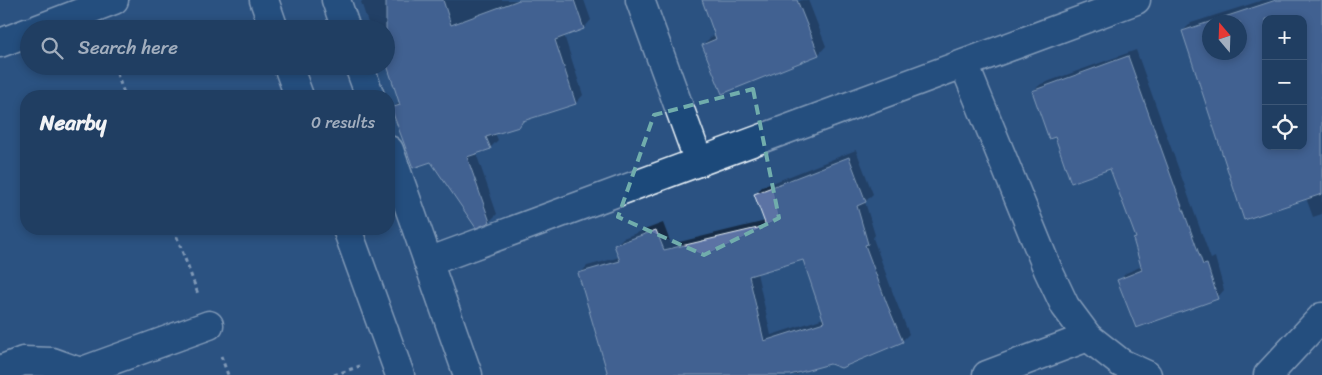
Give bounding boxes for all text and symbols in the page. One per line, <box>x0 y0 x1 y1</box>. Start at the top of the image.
north arrow <box>1202 15 1247 60</box>
map controls <box>1262 15 1307 150</box>
button: + <box>1262 15 1307 60</box>
search box <box>20 20 395 75</box>
text: Search here <box>78 31 178 64</box>
icon: search <box>38 34 66 62</box>
button: − <box>1262 60 1307 105</box>
text: Nearby <box>40 104 106 142</box>
button: locate <box>1262 105 1307 150</box>
text: 0 results <box>311 108 375 137</box>

